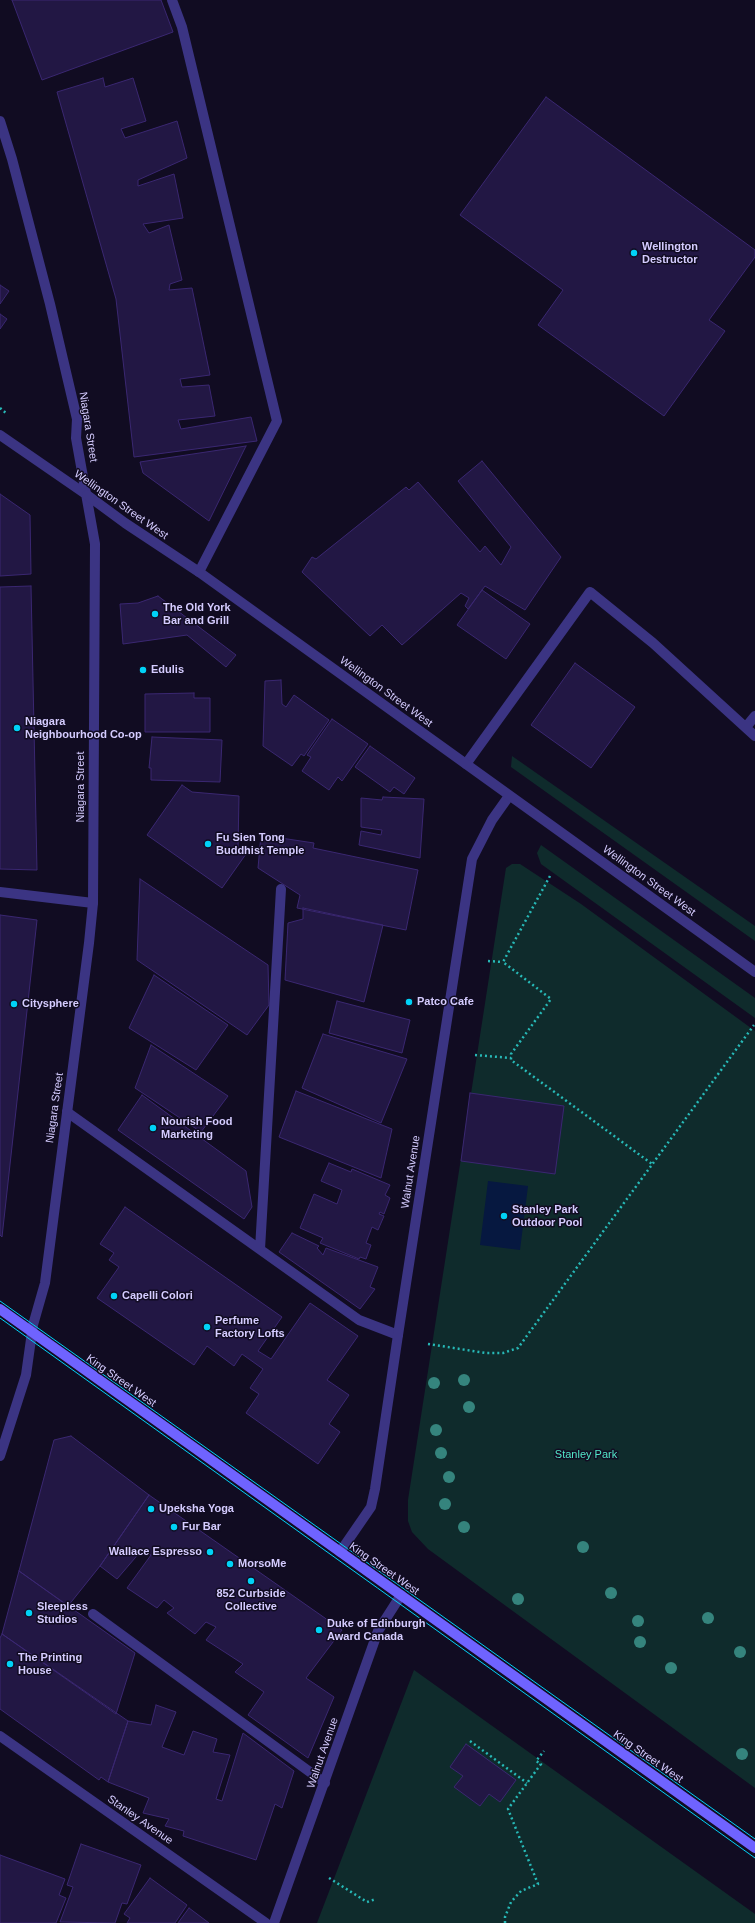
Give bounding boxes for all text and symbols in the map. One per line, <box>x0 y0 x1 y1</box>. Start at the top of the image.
place label: Wellington Destructor <box>642 240 698 266</box>
marker: Wellington Destructor <box>629 248 639 258</box>
street label: Niagara Street <box>76 391 100 463</box>
street label: Wellington Street West <box>72 468 170 542</box>
place label: The Old York Bar and Grill <box>163 601 231 627</box>
marker: The Old York Bar and Grill <box>150 609 160 619</box>
street label: Wellington Street West <box>337 654 435 730</box>
place label: Edulis <box>151 663 184 677</box>
marker: Edulis <box>138 665 148 675</box>
place label: Niagara Neighbourhood Co-op <box>25 715 142 741</box>
marker: Niagara Neighbourhood Co-op <box>12 723 22 733</box>
street label: Niagara Street <box>74 752 88 822</box>
place label: Fu Sien Tong Buddhist Temple <box>216 831 304 857</box>
marker: Fu Sien Tong Buddhist Temple <box>203 839 213 849</box>
street label: Wellington Street West <box>600 843 698 919</box>
place label: Patco Cafe <box>417 995 474 1009</box>
place label: Citysphere <box>22 997 79 1011</box>
marker: Patco Cafe <box>404 997 414 1007</box>
marker: Citysphere <box>9 999 19 1009</box>
street label: Niagara Street <box>44 1072 66 1144</box>
place label: Nourish Food Marketing <box>161 1115 232 1141</box>
marker: Nourish Food Marketing <box>148 1123 158 1133</box>
street label: Walnut Avenue <box>399 1134 423 1210</box>
place label: Stanley Park Outdoor Pool <box>512 1203 582 1229</box>
marker: Stanley Park Outdoor Pool <box>499 1211 509 1221</box>
place label: Capelli Colori <box>122 1289 193 1303</box>
marker: Capelli Colori <box>109 1291 119 1301</box>
place label: Perfume Factory Lofts <box>215 1314 285 1340</box>
marker: Perfume Factory Lofts <box>202 1322 212 1332</box>
street label: King Street West <box>83 1352 159 1410</box>
park label: Stanley Park <box>555 1448 617 1462</box>
place label: Upeksha Yoga <box>159 1502 234 1516</box>
marker: Upeksha Yoga <box>146 1504 156 1514</box>
place label: Fur Bar <box>182 1520 221 1534</box>
marker: Fur Bar <box>169 1522 179 1532</box>
street label: King Street West <box>346 1540 422 1598</box>
place label: Wallace Espresso <box>109 1545 202 1559</box>
marker: Wallace Espresso <box>205 1547 215 1557</box>
place label: MorsoMe <box>238 1557 286 1571</box>
marker: MorsoMe <box>225 1559 235 1569</box>
marker: 852 Curbside Collective <box>246 1576 256 1586</box>
place label: 852 Curbside Collective <box>216 1587 286 1613</box>
place label: Sleepless Studios <box>37 1600 88 1626</box>
marker: Sleepless Studios <box>24 1608 34 1618</box>
place label: Duke of Edinburgh Award Canada <box>327 1617 425 1643</box>
marker: Duke of Edinburgh Award Canada <box>314 1625 324 1635</box>
place label: The Printing House <box>18 1651 82 1677</box>
marker: The Printing House <box>5 1659 15 1669</box>
street label: Walnut Avenue <box>305 1716 341 1790</box>
street label: King Street West <box>610 1728 686 1786</box>
street label: Stanley Avenue <box>105 1793 175 1847</box>

